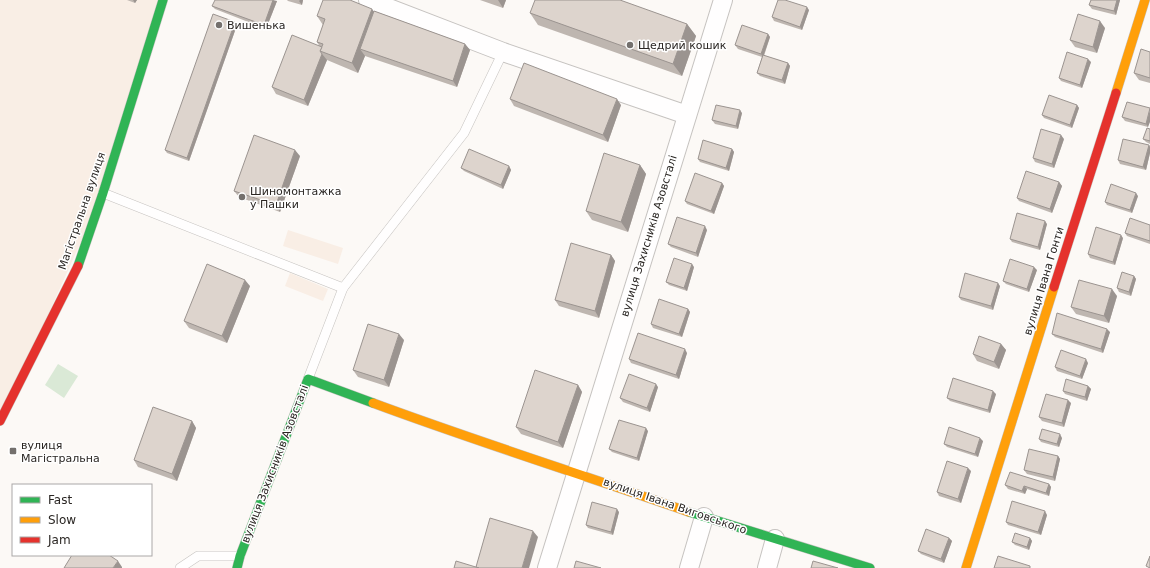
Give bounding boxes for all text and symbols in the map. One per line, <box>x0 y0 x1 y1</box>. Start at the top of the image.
place label: Вишенька <box>227 19 286 32</box>
marker: Вишенька <box>214 20 224 30</box>
place label: Щедрий кошик <box>638 39 727 52</box>
marker: Щедрий кошик <box>625 40 635 50</box>
street label: Магістральна вулиця <box>56 151 108 271</box>
street label: вулиця Захисників Азовсталі <box>618 154 680 318</box>
place label: Шиномонтажка у Пашки <box>250 185 342 211</box>
marker: Шиномонтажка у Пашки <box>237 192 247 202</box>
street label: вулиця Івана Гонти <box>1021 225 1067 337</box>
street label: вулиця Захисників Азовсталі <box>239 383 311 545</box>
place label: вулиця Магістральна <box>21 439 100 465</box>
marker: вулиця Магістральна <box>8 446 18 456</box>
street label: вулиця Івана Виговського <box>602 475 749 537</box>
legend <box>12 484 152 556</box>
text: Fast <box>48 493 72 507</box>
text: Slow <box>48 513 76 527</box>
text: Jam <box>47 533 71 547</box>

